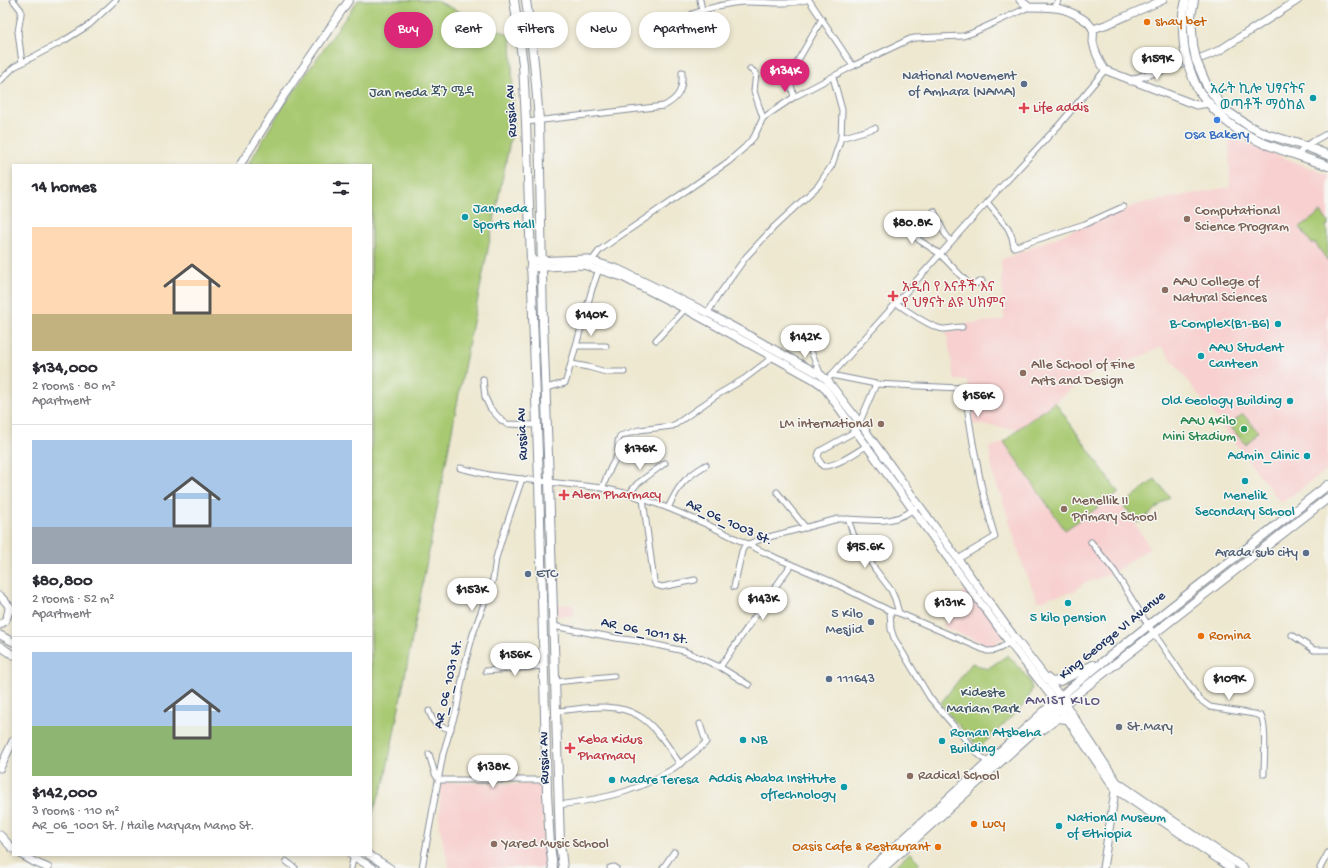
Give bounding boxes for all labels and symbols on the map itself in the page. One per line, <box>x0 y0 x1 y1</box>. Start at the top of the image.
place label: shay bet <box>1155 14 1207 31</box>
marker: shay bet <box>1142 17 1152 27</box>
pin: $159K <box>1129 47 1185 81</box>
pin: $134K <box>757 59 813 93</box>
place label: National Movement of Amhara (NAMA) <box>902 68 1017 101</box>
marker: National Movement of Amhara (NAMA) <box>1019 79 1029 89</box>
place label: አራት ኪሎ ህፃናትና ወጣቶች ማዕከል <box>1210 81 1306 115</box>
park label: Jan meda ጃን ሜዳ <box>369 84 475 102</box>
street label: Russia Av <box>502 84 522 138</box>
marker: አራት ኪሎ ህፃናትና ወጣቶች ማዕከል <box>1308 93 1318 103</box>
place label: Life addis <box>1033 100 1089 117</box>
marker: Life addis <box>1018 102 1030 114</box>
marker: Osa Bakery <box>1212 115 1222 125</box>
place label: Osa Bakery <box>1185 127 1250 144</box>
place label: Janmeda Sports Hall <box>473 201 535 234</box>
place label: Computational Science Program <box>1195 203 1289 236</box>
pin: $80.8K <box>879 211 945 245</box>
marker: Janmeda Sports Hall <box>460 212 470 222</box>
marker: Computational Science Program <box>1182 214 1192 224</box>
place label: AAU College of Natural Sciences <box>1173 274 1267 307</box>
place label: አዲስ የ እናቶች እና የ ህፃናት ልዩ ህክምና <box>902 279 1006 313</box>
marker: AAU College of Natural Sciences <box>1160 285 1170 295</box>
marker: አዲስ የ እናቶች እና የ ህፃናት ልዩ ህክምና <box>887 290 899 302</box>
pin: $140K <box>563 303 619 337</box>
place label: B-Complex(B1-B6) <box>1169 316 1270 333</box>
marker: B-Complex(B1-B6) <box>1273 319 1283 329</box>
pin: $142K <box>777 325 833 359</box>
place label: AAU Student Canteen <box>1209 340 1285 373</box>
marker: AAU Student Canteen <box>1196 351 1206 361</box>
place label: Alle School of Fine Arts and Design <box>1031 357 1135 390</box>
marker: Alle School of Fine Arts and Design <box>1018 368 1028 378</box>
pin: $156K <box>950 384 1006 418</box>
place label: Old Geology Building <box>1161 393 1282 410</box>
marker: Old Geology Building <box>1285 396 1295 406</box>
street label: Russia Av <box>514 407 532 461</box>
place label: AAU 4Kilo Mini Stadium <box>1163 413 1236 446</box>
place label: LM international <box>779 416 873 433</box>
marker: LM international <box>876 419 886 429</box>
marker: AAU 4Kilo Mini Stadium <box>1239 424 1249 434</box>
pin: $176K <box>612 437 668 471</box>
place label: Admin_Clinic <box>1228 448 1300 465</box>
marker: Admin_Clinic <box>1302 451 1312 461</box>
marker: Menelik Secondary School <box>1240 476 1250 486</box>
place label: Alem Pharmacy <box>572 487 661 504</box>
place label: Menelik Secondary School <box>1195 488 1295 521</box>
marker: Alem Pharmacy <box>559 490 569 500</box>
place label: Menellik II Primary School <box>1071 493 1157 526</box>
street label: AR_06_1003 St. <box>683 495 775 551</box>
marker: Menellik II Primary School <box>1059 504 1069 514</box>
pin: $95.6K <box>832 535 898 569</box>
place label: Arada sub city <box>1215 545 1298 562</box>
marker: Arada sub city <box>1301 548 1311 558</box>
place label: ETC <box>536 566 559 583</box>
marker: ETC <box>523 569 533 579</box>
pin: $153K <box>444 578 500 612</box>
pin: $143K <box>735 587 791 621</box>
street label: King George VI Avenue <box>1056 587 1170 684</box>
pin: $131K <box>921 591 977 625</box>
marker: 5 kilo pension <box>1063 598 1073 608</box>
place label: 5 Kilo Mesjid <box>826 606 865 639</box>
place label: 5 kilo pension <box>1030 610 1107 627</box>
street label: AR_06_1011 St. <box>599 614 691 650</box>
marker: 5 Kilo Mesjid <box>866 617 876 627</box>
place label: Romina <box>1209 628 1252 645</box>
marker: Romina <box>1196 631 1206 641</box>
street label: AR_06_1031 St. <box>430 638 468 730</box>
pin: $156K <box>487 643 543 677</box>
pin: $109K <box>1201 667 1257 701</box>
place label: 111643 <box>836 671 875 688</box>
marker: 111643 <box>824 674 834 684</box>
park label: Kideste Mariam Park <box>946 685 1021 718</box>
district label: AMIST KILO <box>1025 692 1101 710</box>
place label: St.Mary <box>1127 719 1173 736</box>
marker: St.Mary <box>1114 722 1124 732</box>
place label: Roman Atsbeha Building <box>949 725 1043 758</box>
street label: Russia Av <box>536 731 554 785</box>
place label: Keba Kidus Pharmacy <box>577 732 643 765</box>
place label: NB <box>751 732 768 749</box>
marker: NB <box>738 735 748 745</box>
marker: Roman Atsbeha Building <box>937 736 947 746</box>
marker: Keba Kidus Pharmacy <box>565 743 575 753</box>
pin: $138K <box>465 755 521 789</box>
place label: Radical School <box>918 768 1000 785</box>
place label: Addis Ababa Institute ofTechnology <box>709 771 837 804</box>
marker: Radical School <box>905 771 915 781</box>
place label: Madre Teresa <box>620 772 700 789</box>
marker: Madre Teresa <box>607 775 617 785</box>
marker: Addis Ababa Institute ofTechnology <box>839 782 849 792</box>
place label: National Museum of Ethiopia <box>1067 810 1166 843</box>
place label: Lucy <box>982 816 1005 833</box>
marker: Lucy <box>969 819 979 829</box>
marker: National Museum of Ethiopia <box>1054 821 1064 831</box>
place label: Yared Music School <box>500 836 609 853</box>
marker: Yared Music School <box>489 839 499 849</box>
place label: Oasis Cafe & Restaurant <box>792 839 931 856</box>
marker: Oasis Cafe & Restaurant <box>933 842 943 852</box>

